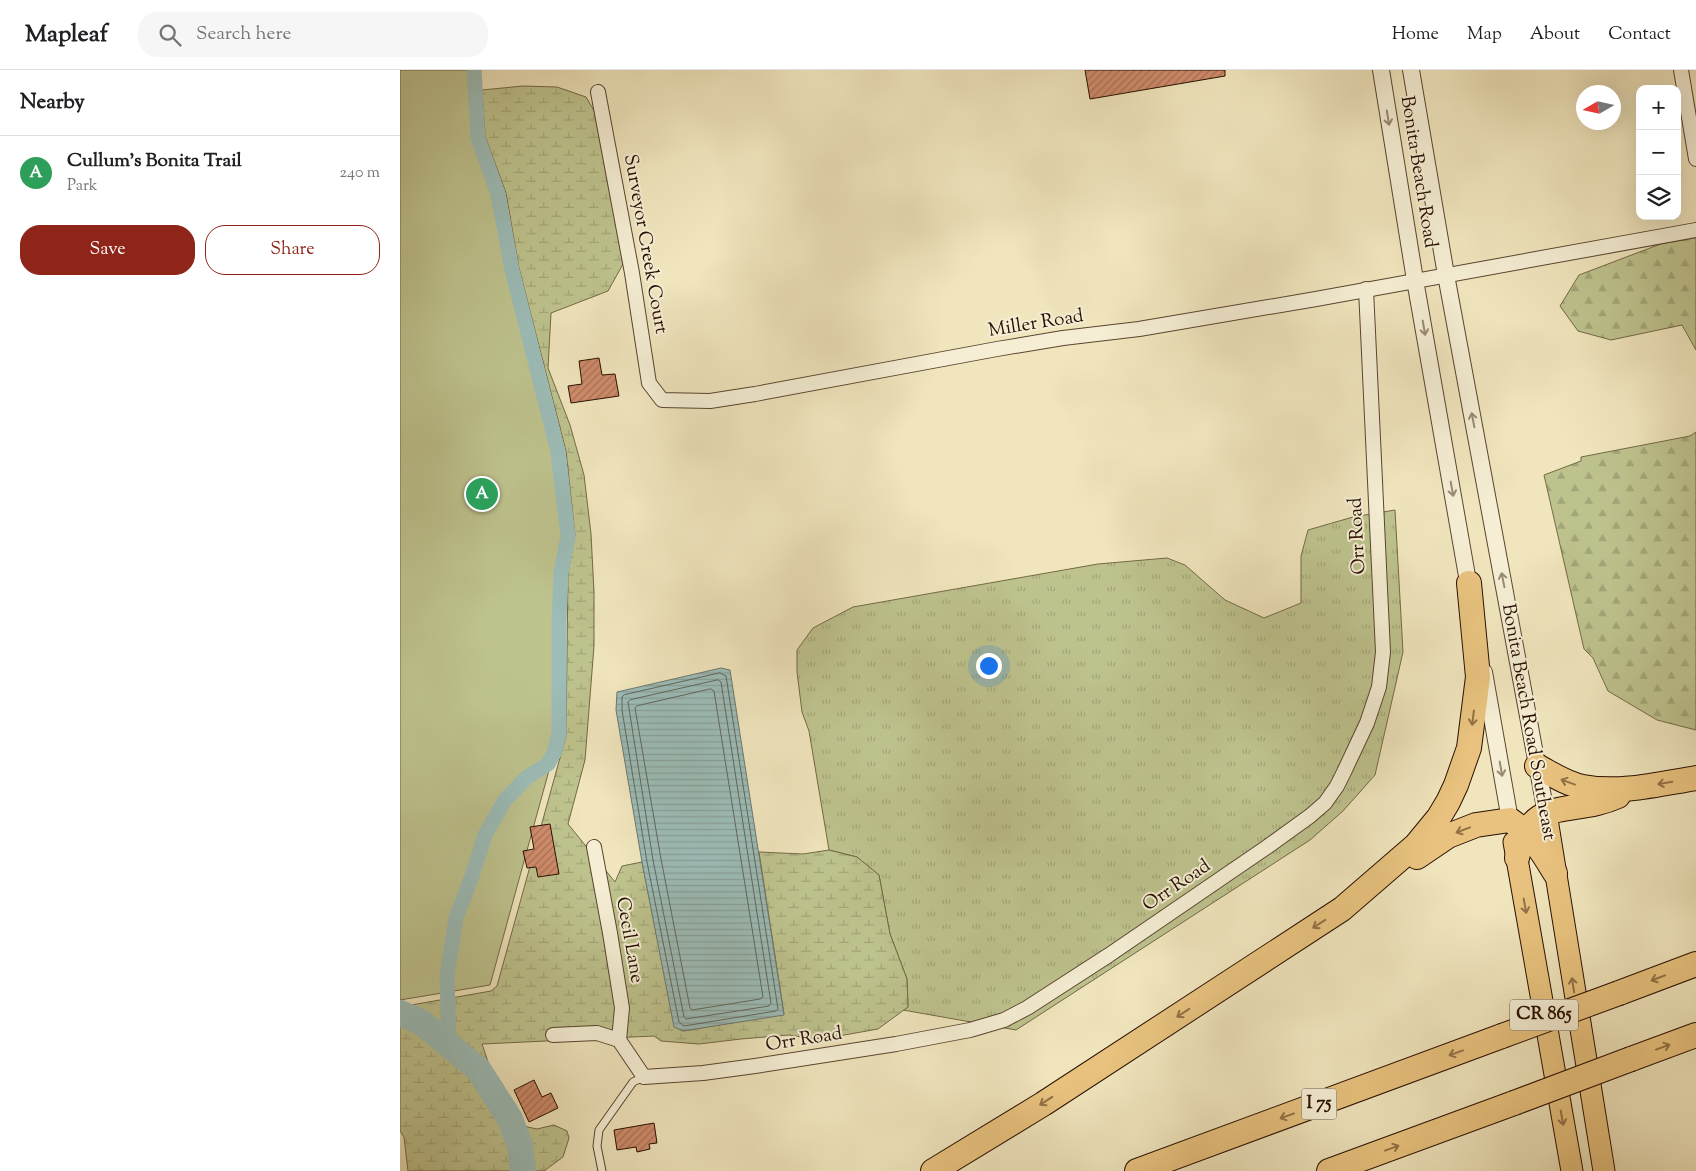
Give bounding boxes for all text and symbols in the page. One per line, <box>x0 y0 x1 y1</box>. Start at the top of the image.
search box <box>138 12 488 57</box>
text: Mapleaf <box>25 18 108 52</box>
icon: search <box>156 21 184 49</box>
text: Search here <box>196 21 291 48</box>
text: Home <box>1392 22 1439 48</box>
text: Map <box>1467 22 1502 48</box>
text: About <box>1530 22 1580 48</box>
text: Contact <box>1608 22 1671 48</box>
north arrow <box>1576 85 1621 130</box>
map controls <box>1636 85 1681 220</box>
button: + <box>1636 85 1681 130</box>
text: Nearby <box>20 88 85 118</box>
street label: Bonita Beach Road <box>1393 94 1443 250</box>
one-way arrow <box>1384 110 1394 126</box>
button: − <box>1636 130 1681 175</box>
text: Cullum's Bonita Trail <box>67 148 242 175</box>
street label: Surveyor Creek Court <box>616 152 674 336</box>
text: A <box>30 162 43 185</box>
text: 240 m <box>339 162 380 185</box>
text: Park <box>67 175 98 198</box>
button: layers <box>1636 175 1681 220</box>
button: Save <box>20 225 195 275</box>
button: Share <box>205 225 380 275</box>
street label: Miller Road <box>986 303 1086 345</box>
one-way arrow <box>1419 320 1429 336</box>
one-way arrow <box>1468 413 1477 429</box>
pin: A <box>466 475 498 513</box>
one-way arrow <box>1448 480 1457 496</box>
street label: Orr Road <box>1342 496 1374 575</box>
one-way arrow <box>1497 573 1507 589</box>
street label: Bonita Beach Road Southeast <box>1494 602 1562 843</box>
your location <box>976 653 1002 679</box>
one-way arrow <box>1468 710 1478 726</box>
one-way arrow <box>1497 761 1507 777</box>
one-way arrow <box>1561 777 1576 786</box>
one-way arrow <box>1657 779 1673 789</box>
one-way arrow <box>1456 826 1471 835</box>
street label: Orr Road <box>1137 853 1217 919</box>
street label: Cecil Lane <box>608 895 650 985</box>
one-way arrow <box>1521 898 1531 914</box>
one-way arrow <box>1312 919 1326 929</box>
one-way arrow <box>1651 974 1666 984</box>
one-way arrow <box>1568 977 1578 993</box>
road number: CR 865 <box>1510 1000 1578 1030</box>
one-way arrow <box>1176 1008 1190 1018</box>
street label: Orr Road <box>764 1021 845 1059</box>
one-way arrow <box>1655 1042 1670 1051</box>
one-way arrow <box>1449 1049 1464 1058</box>
road number: I 75 <box>1302 1089 1336 1120</box>
one-way arrow <box>1040 1097 1054 1107</box>
one-way arrow <box>1558 1110 1568 1126</box>
one-way arrow <box>1280 1112 1295 1121</box>
one-way arrow <box>1383 1143 1399 1152</box>

